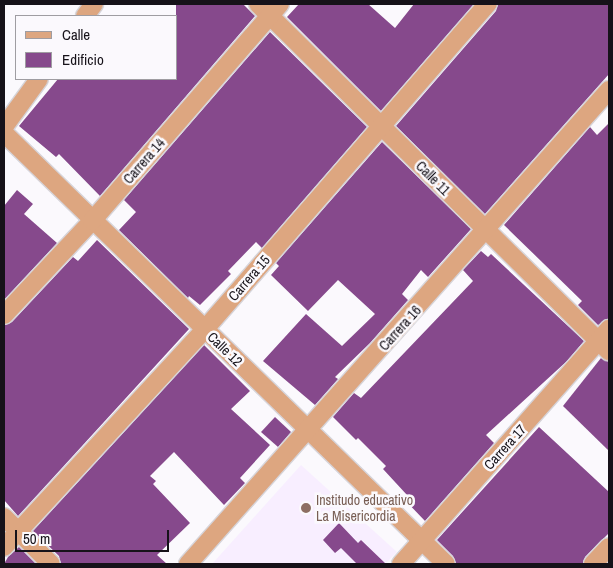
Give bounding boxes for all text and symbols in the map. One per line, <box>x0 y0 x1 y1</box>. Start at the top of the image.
legend <box>15 15 178 80</box>
text: Calle <box>62 24 90 45</box>
text: Edificio <box>62 49 104 70</box>
street label: Carrera 14 <box>120 135 168 187</box>
street label: Calle 11 <box>412 157 454 199</box>
street label: Carrera 15 <box>225 252 273 304</box>
street label: Carrera 16 <box>375 302 425 354</box>
street label: Calle 12 <box>204 328 246 370</box>
street label: Carrera 17 <box>480 421 530 473</box>
place label: Institudo educativo La Misericordia <box>316 492 413 524</box>
marker: Institudo educativo La Misericordia <box>300 502 312 514</box>
scale bar <box>18 520 171 552</box>
text: 50 m <box>23 528 50 549</box>

